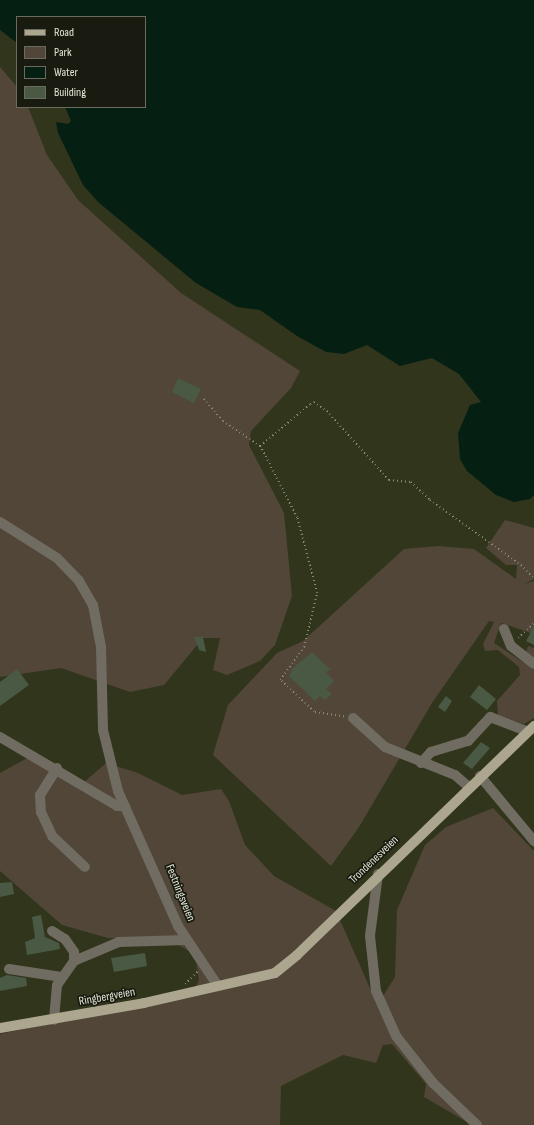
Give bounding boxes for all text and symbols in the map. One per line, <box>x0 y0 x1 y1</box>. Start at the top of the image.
legend <box>16 16 146 108</box>
text: Road <box>54 25 74 40</box>
text: Park <box>54 45 72 60</box>
text: Water <box>54 65 78 80</box>
text: Building <box>54 85 86 100</box>
street label: Trondenesveien <box>346 833 402 887</box>
street label: Festningsveien <box>162 862 198 924</box>
street label: Ringbergveien <box>78 985 136 1009</box>

